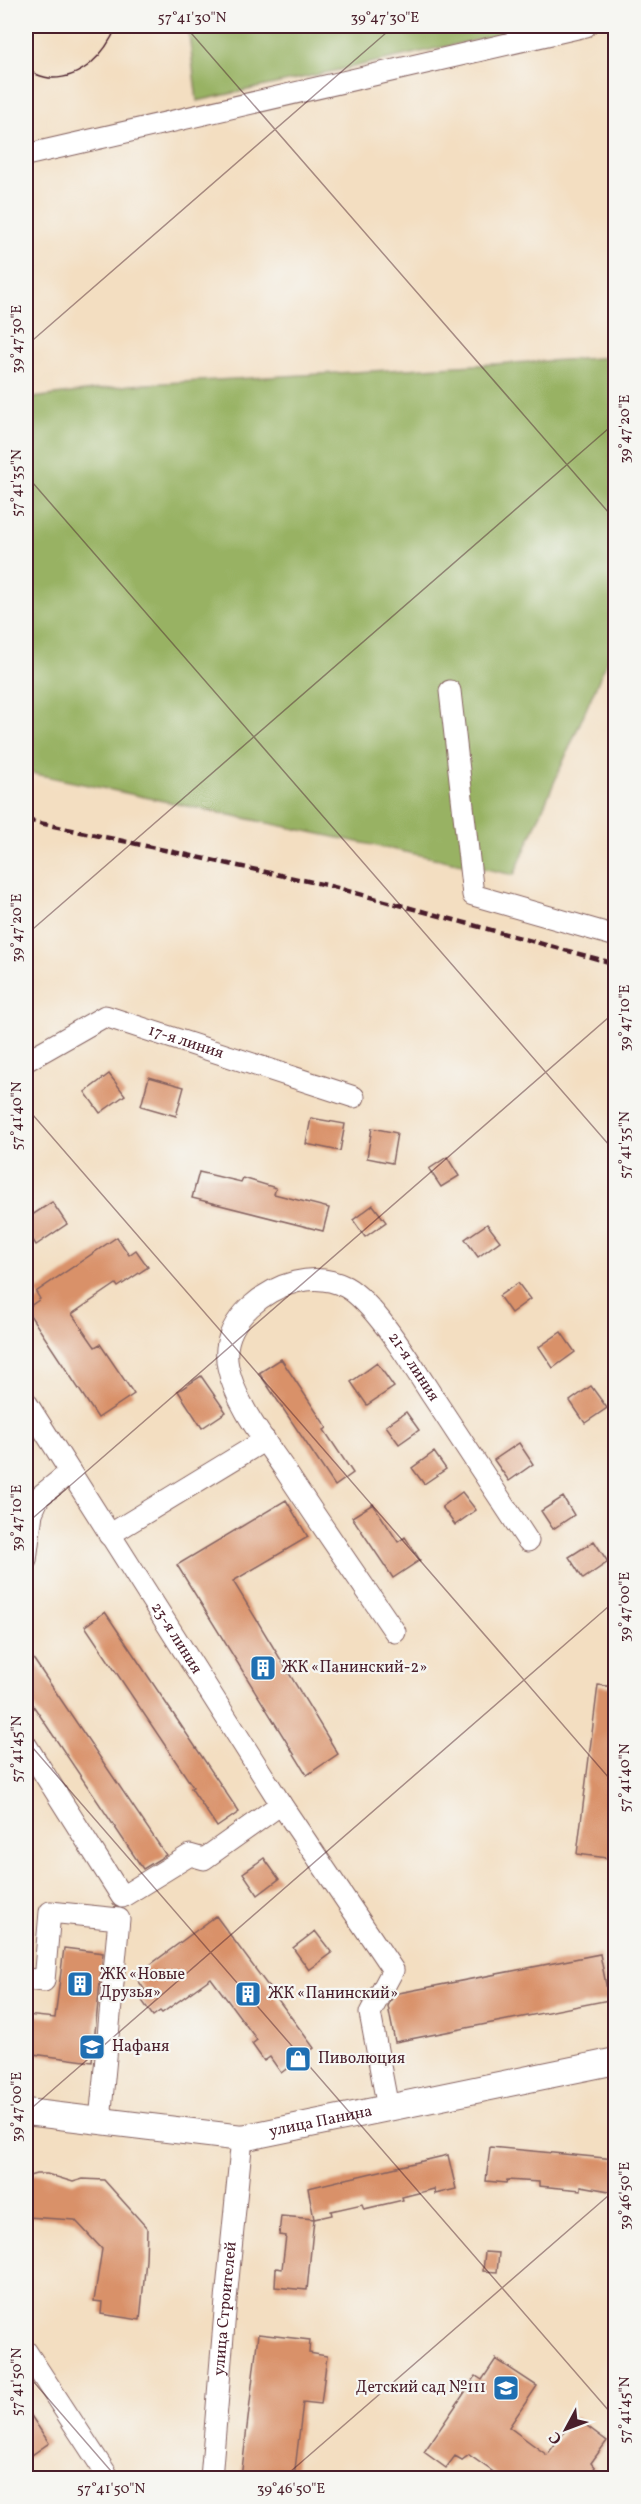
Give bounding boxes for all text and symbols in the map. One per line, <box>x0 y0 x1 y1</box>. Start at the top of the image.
text: 57°41'30"N <box>157 8 227 29</box>
text: 39°47'30"E <box>351 8 419 29</box>
text: 39°47'30"E <box>7 305 28 373</box>
text: 39°47'20"E <box>615 394 636 464</box>
text: 57°41'35"N <box>7 449 28 517</box>
text: 39°47'20"E <box>7 893 28 963</box>
text: 39°47'10"E <box>615 984 636 1052</box>
street label: 17-я линия <box>145 1020 226 1065</box>
text: 57°41'40"N <box>7 1081 28 1151</box>
text: 57°41'35"N <box>615 1111 636 1179</box>
street label: 21-я линия <box>382 1328 444 1406</box>
text: 39°47'10"E <box>7 1484 28 1552</box>
text: 39°47'00"E <box>615 1572 636 1642</box>
street label: 23-я линия <box>145 1598 207 1679</box>
building icon: ЖК «Панинский-2» <box>248 1653 278 1683</box>
place label: ЖК «Панинский-2» <box>282 1657 427 1679</box>
text: 57°41'45"N <box>7 1715 28 1783</box>
text: 57°41'40"N <box>615 1743 636 1813</box>
place label: ЖК «Новые Друзья» <box>100 1964 185 2004</box>
building icon: ЖК «Новые Друзья» <box>65 1969 95 1999</box>
building icon: ЖК «Панинский» <box>233 1979 263 2009</box>
place label: ЖК «Панинский» <box>268 1983 398 2005</box>
school or university icon: Нафаня <box>77 2032 107 2062</box>
place label: Нафаня <box>112 2036 169 2058</box>
shop icon: Пиволюция <box>283 2044 313 2074</box>
place label: Пиволюция <box>318 2048 405 2070</box>
text: 39°47'00"E <box>7 2072 28 2142</box>
street label: улица Панина <box>267 2100 374 2143</box>
text: 39°46'50"E <box>615 2162 636 2230</box>
street label: улица Строителей <box>209 2240 243 2377</box>
text: 57°41'50"N <box>7 2348 28 2416</box>
school or university icon: Детский сад №111 <box>491 2373 521 2403</box>
text: 57°41'45"N <box>615 2376 636 2444</box>
place label: Детский сад №111 <box>356 2377 486 2399</box>
north arrow <box>536 2399 596 2459</box>
text: С <box>545 2426 568 2449</box>
text: 57°41'50"N <box>77 2479 145 2500</box>
text: 39°46'50"E <box>257 2479 325 2500</box>

